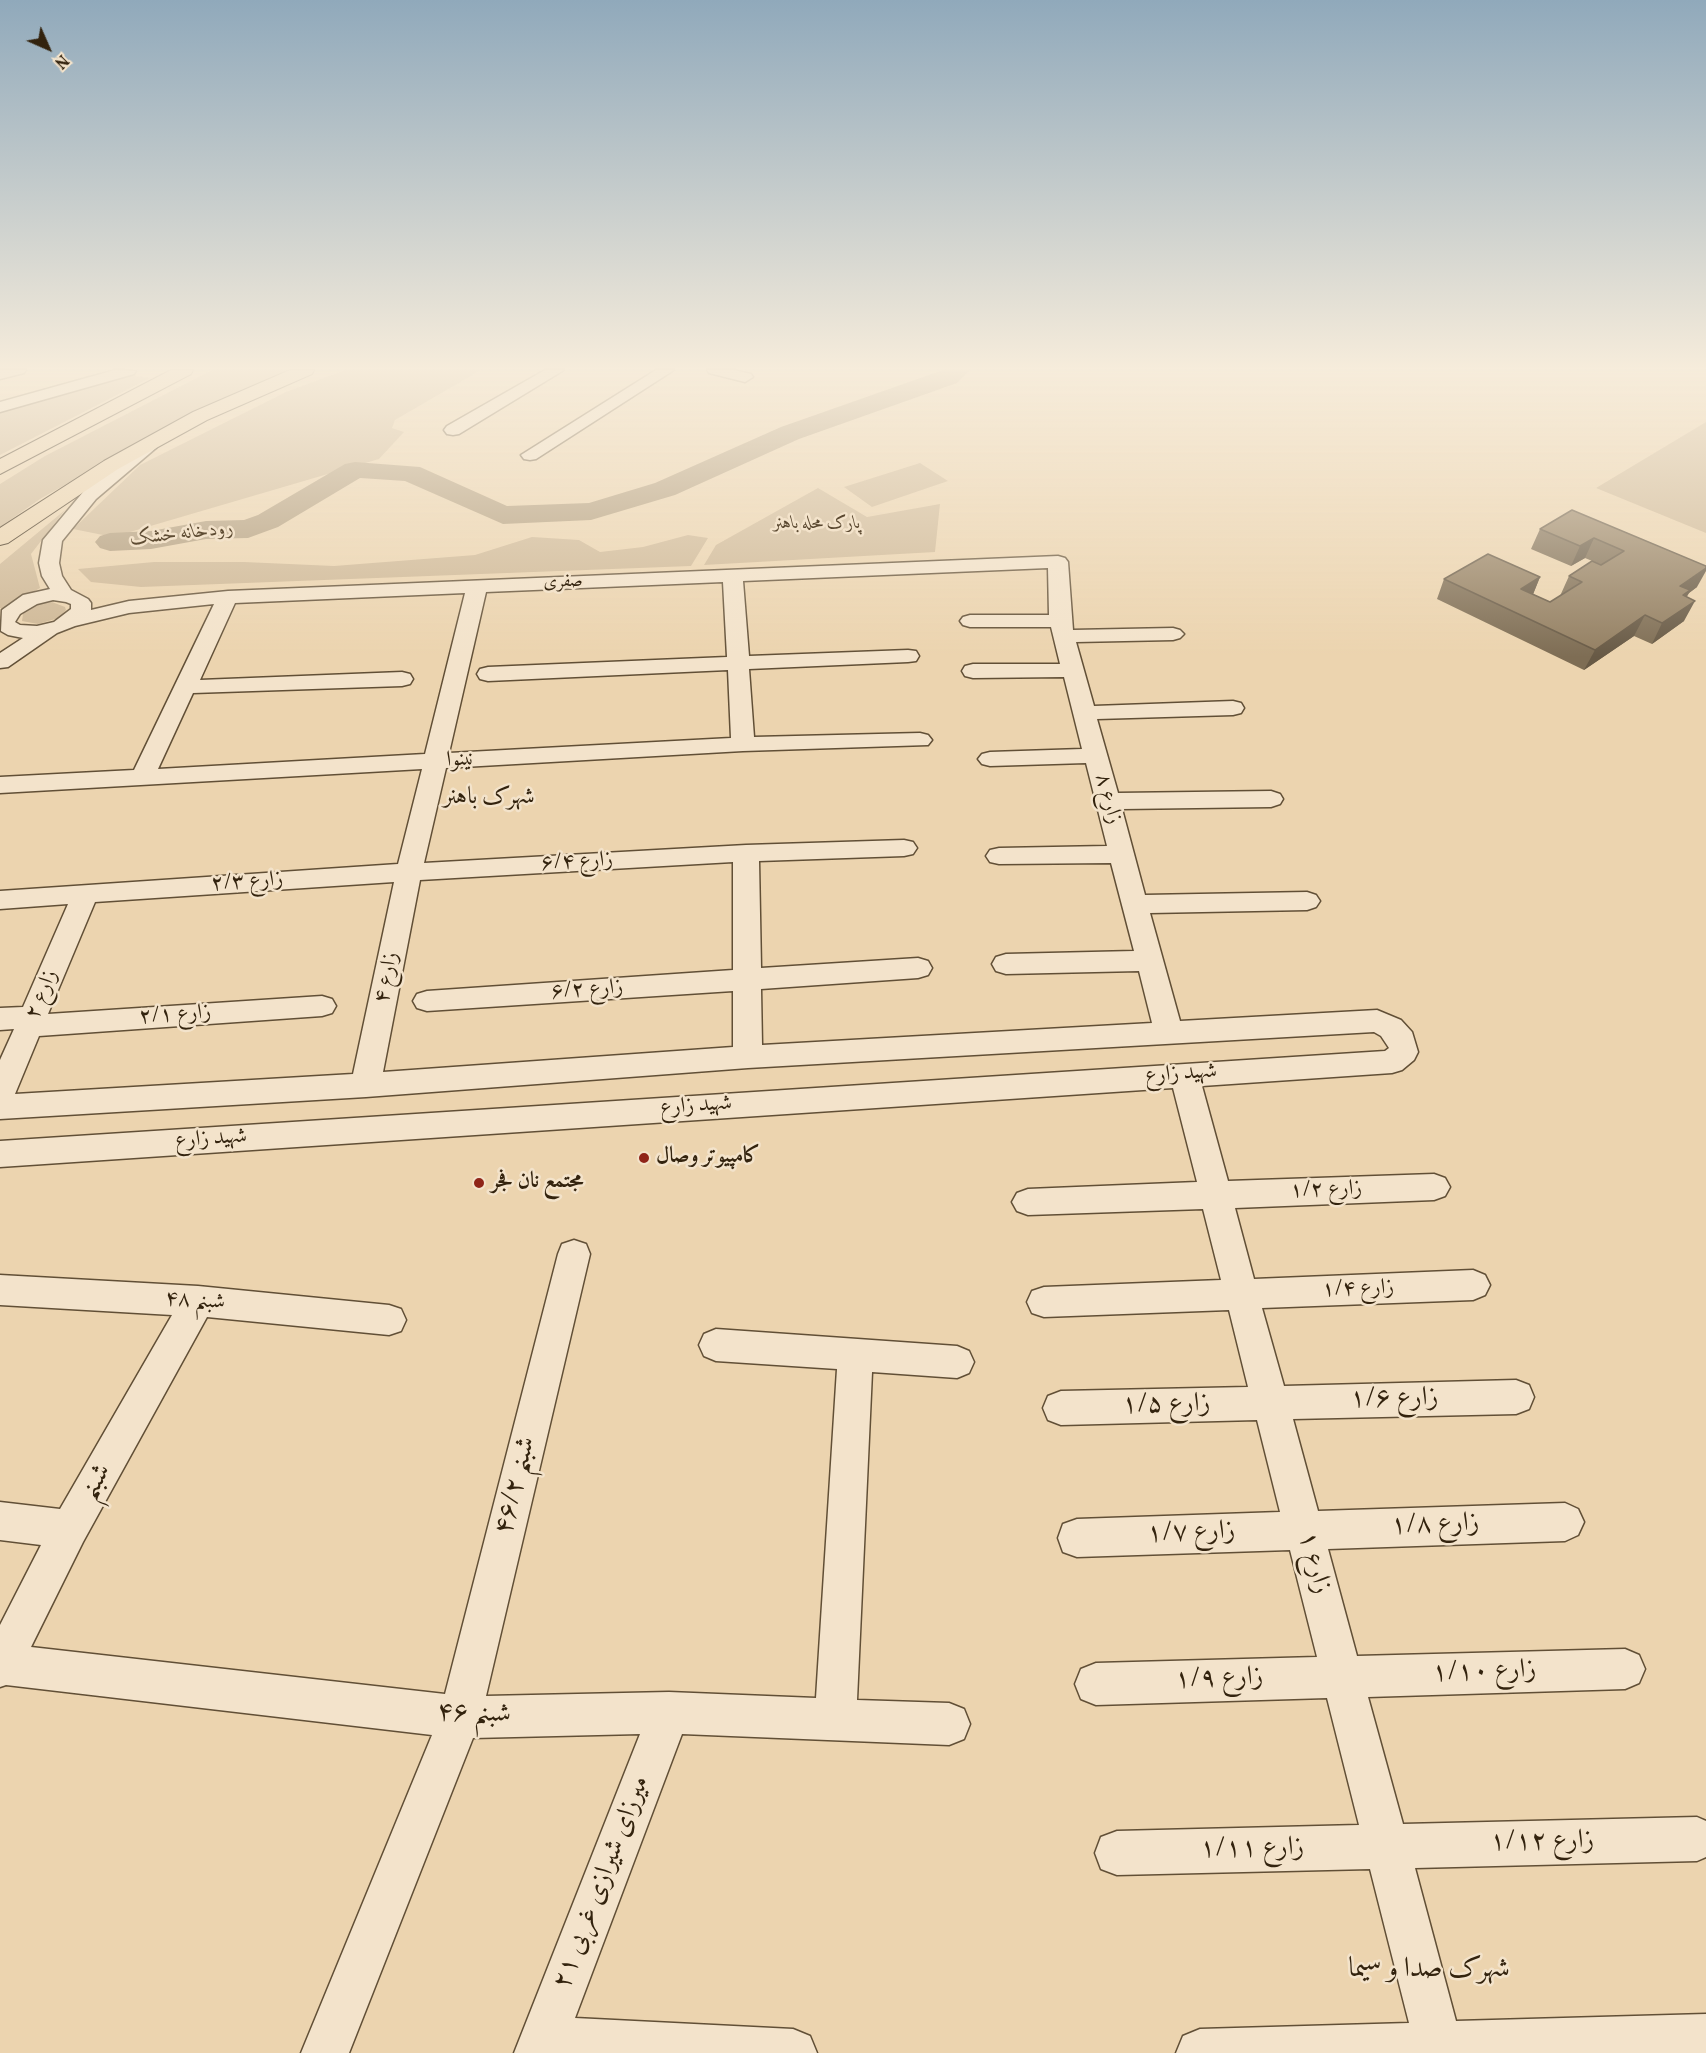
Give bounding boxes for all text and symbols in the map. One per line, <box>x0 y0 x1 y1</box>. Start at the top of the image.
north arrow <box>18 18 78 78</box>
text: N <box>49 49 73 73</box>
park label: پارک محله باهنر <box>773 514 861 536</box>
water label: رودخانه خشک <box>129 518 235 552</box>
street label: صفری <box>543 572 583 594</box>
street label: نینوا <box>446 747 474 775</box>
street label: ۸ زارع <box>1088 771 1126 827</box>
district label: شهرک باهنر <box>443 785 535 813</box>
street label: ۶/۴ زارع <box>540 848 614 878</box>
street label: ۲/۳ زارع <box>210 867 284 899</box>
street label: ۴ زارع <box>370 950 406 1006</box>
street label: ۲ زارع <box>21 966 65 1024</box>
street label: ۶/۲ زارع <box>550 975 624 1007</box>
street label: ۲/۱ زارع <box>138 1000 212 1032</box>
street label: شهید زارع <box>1144 1059 1218 1091</box>
street label: شهید زارع <box>659 1091 733 1123</box>
street label: شهید زارع <box>174 1124 248 1156</box>
place label: کامپیوتر وصال <box>656 1145 760 1171</box>
marker: کامپیوتر وصال <box>637 1151 651 1165</box>
place label: مجتمع نان فجر <box>491 1170 583 1196</box>
marker: مجتمع نان فجر <box>472 1176 486 1190</box>
street label: ۱/۲ زارع <box>1289 1177 1363 1205</box>
street label: ۱/۴ زارع <box>1321 1276 1395 1304</box>
street label: ۴۸ شبنم <box>164 1287 226 1317</box>
street label: ۱/۶ زارع <box>1349 1383 1439 1417</box>
street label: ۱/۵ زارع <box>1121 1389 1211 1423</box>
street label: ۴۶/۲ شبنم <box>489 1434 545 1538</box>
street label: شبنم <box>74 1459 120 1507</box>
street label: ۱/۸ زارع <box>1390 1508 1480 1544</box>
street label: ۱/۷ زارع <box>1146 1516 1236 1552</box>
street label: ۱ زارع <box>1289 1528 1337 1598</box>
street label: ۱/۱۰ زارع <box>1431 1655 1537 1691</box>
street label: ۱/۹ زارع <box>1174 1662 1264 1698</box>
street label: ۴۶ شبنم <box>436 1698 512 1732</box>
street label: ۲۱ میرزای شیرازی غربی <box>547 1772 659 1994</box>
street label: ۱/۱۲ زارع <box>1489 1826 1595 1860</box>
street label: ۱/۱۱ زارع <box>1199 1833 1305 1867</box>
district label: شهرک صدا و سیما <box>1348 1954 1510 1988</box>

